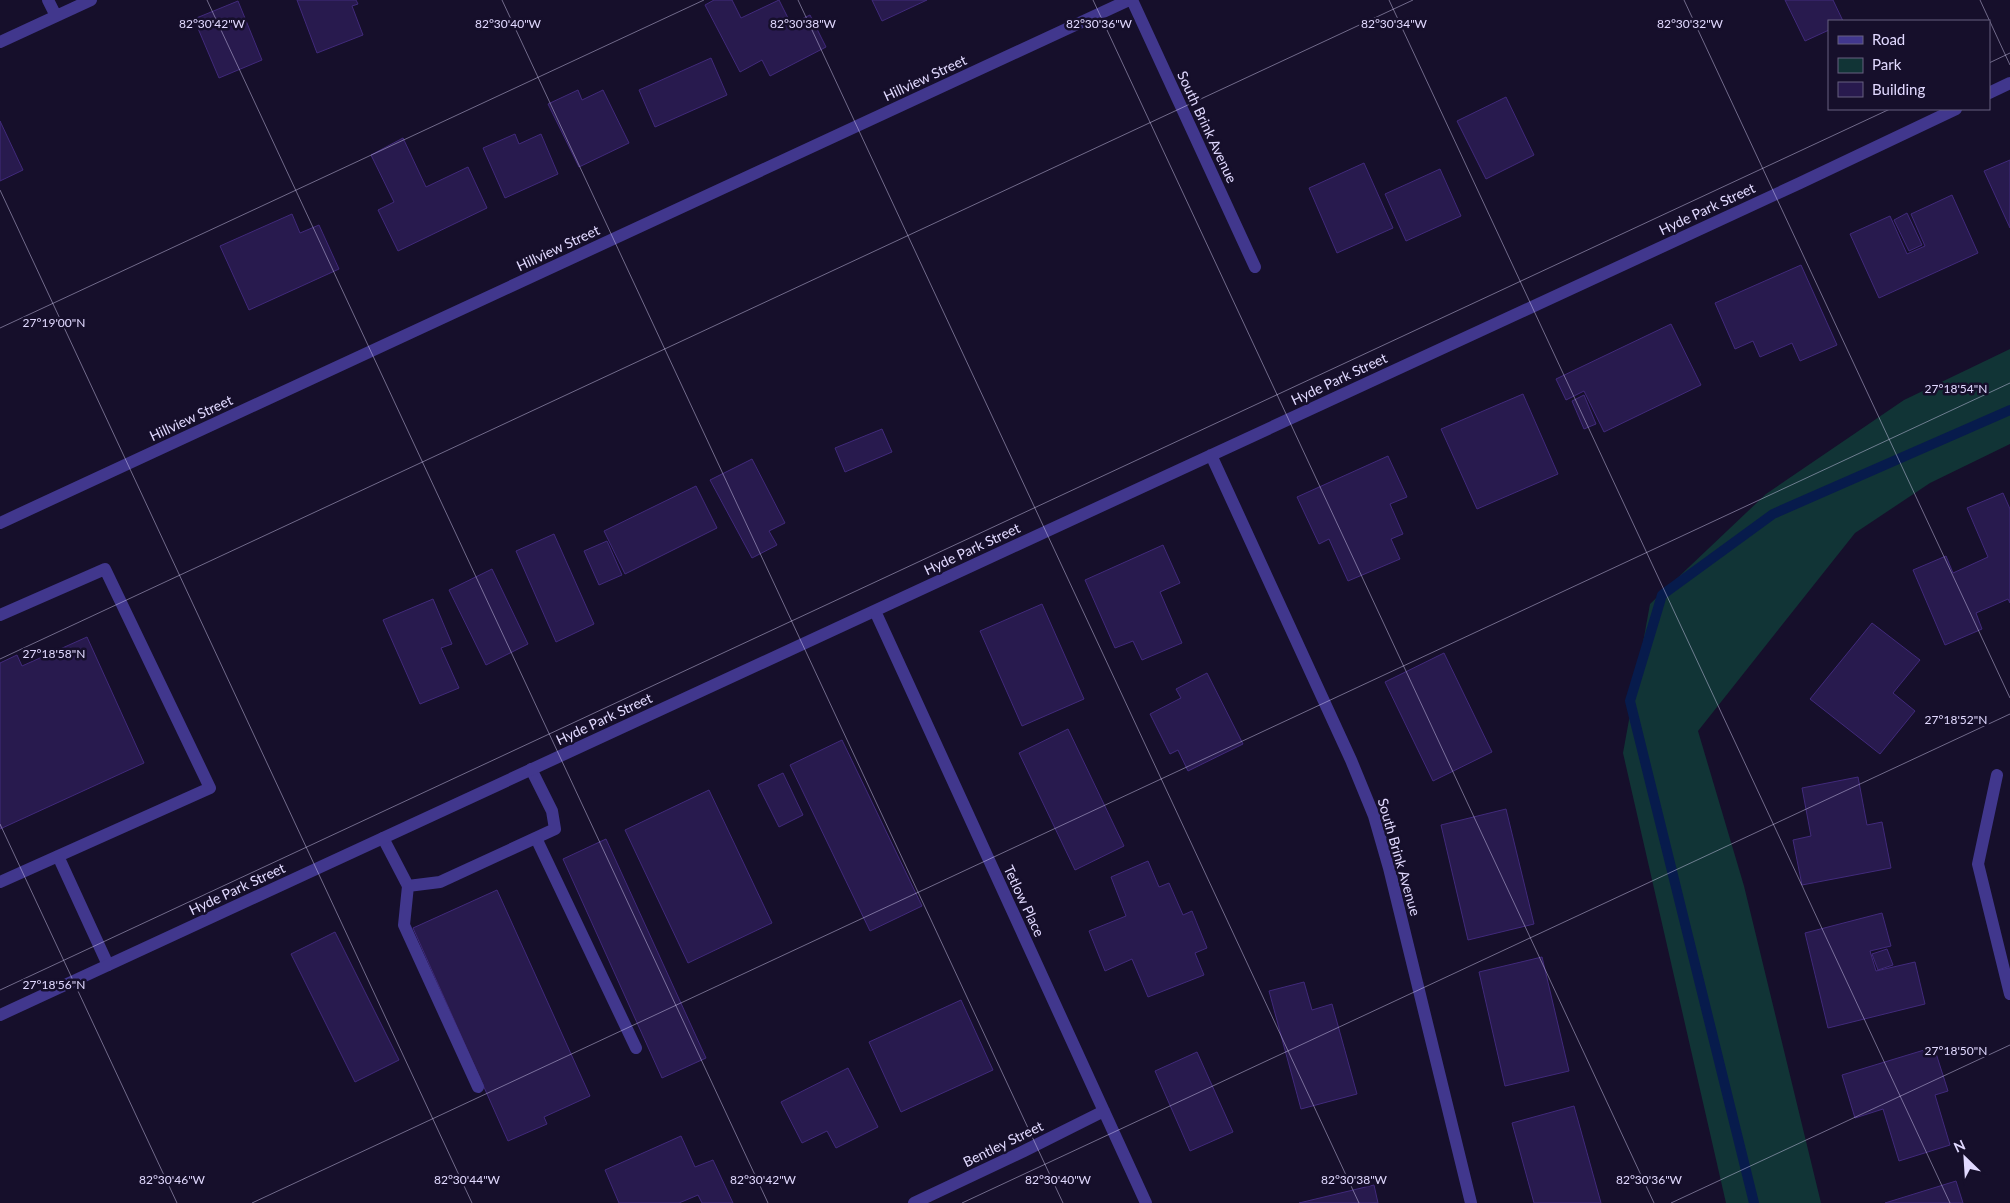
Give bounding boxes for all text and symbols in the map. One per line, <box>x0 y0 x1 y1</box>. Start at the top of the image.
text: 82°30'42"W <box>179 16 246 31</box>
text: 82°30'40"W <box>475 16 542 31</box>
text: 82°30'38"W <box>770 16 837 31</box>
text: 82°30'36"W <box>1066 16 1133 31</box>
text: 82°30'34"W <box>1361 16 1428 31</box>
text: 82°30'32"W <box>1657 16 1724 31</box>
legend <box>1828 20 1990 110</box>
text: Road <box>1872 30 1905 48</box>
street label: Hillview Street <box>881 51 969 104</box>
text: Park <box>1872 55 1902 73</box>
street label: South Brink Avenue <box>1174 68 1241 185</box>
text: Building <box>1872 80 1925 98</box>
street label: Hyde Park Street <box>1656 179 1758 238</box>
street label: Hillview Street <box>514 221 602 274</box>
text: 27°19'00"N <box>23 315 85 330</box>
street label: Hyde Park Street <box>1288 349 1390 408</box>
text: 27°18'54"N <box>1925 381 1987 396</box>
street label: Hillview Street <box>147 391 235 444</box>
street label: Hyde Park Street <box>921 519 1023 578</box>
text: 27°18'58"N <box>23 646 85 661</box>
street label: Hyde Park Street <box>553 689 655 748</box>
text: 27°18'52"N <box>1925 712 1987 727</box>
street label: South Brink Avenue <box>1375 796 1424 918</box>
street label: Hyde Park Street <box>186 859 288 918</box>
street label: Tetlow Place <box>1000 862 1048 939</box>
text: 27°18'56"N <box>23 977 85 992</box>
text: 27°18'50"N <box>1925 1043 1987 1058</box>
street label: Bentley Street <box>960 1117 1046 1170</box>
north arrow <box>1940 1133 1990 1183</box>
text: N <box>1951 1136 1968 1156</box>
text: 82°30'46"W <box>139 1172 206 1187</box>
text: 82°30'44"W <box>434 1172 501 1187</box>
text: 82°30'42"W <box>730 1172 797 1187</box>
text: 82°30'40"W <box>1025 1172 1092 1187</box>
text: 82°30'38"W <box>1321 1172 1388 1187</box>
text: 82°30'36"W <box>1616 1172 1683 1187</box>

